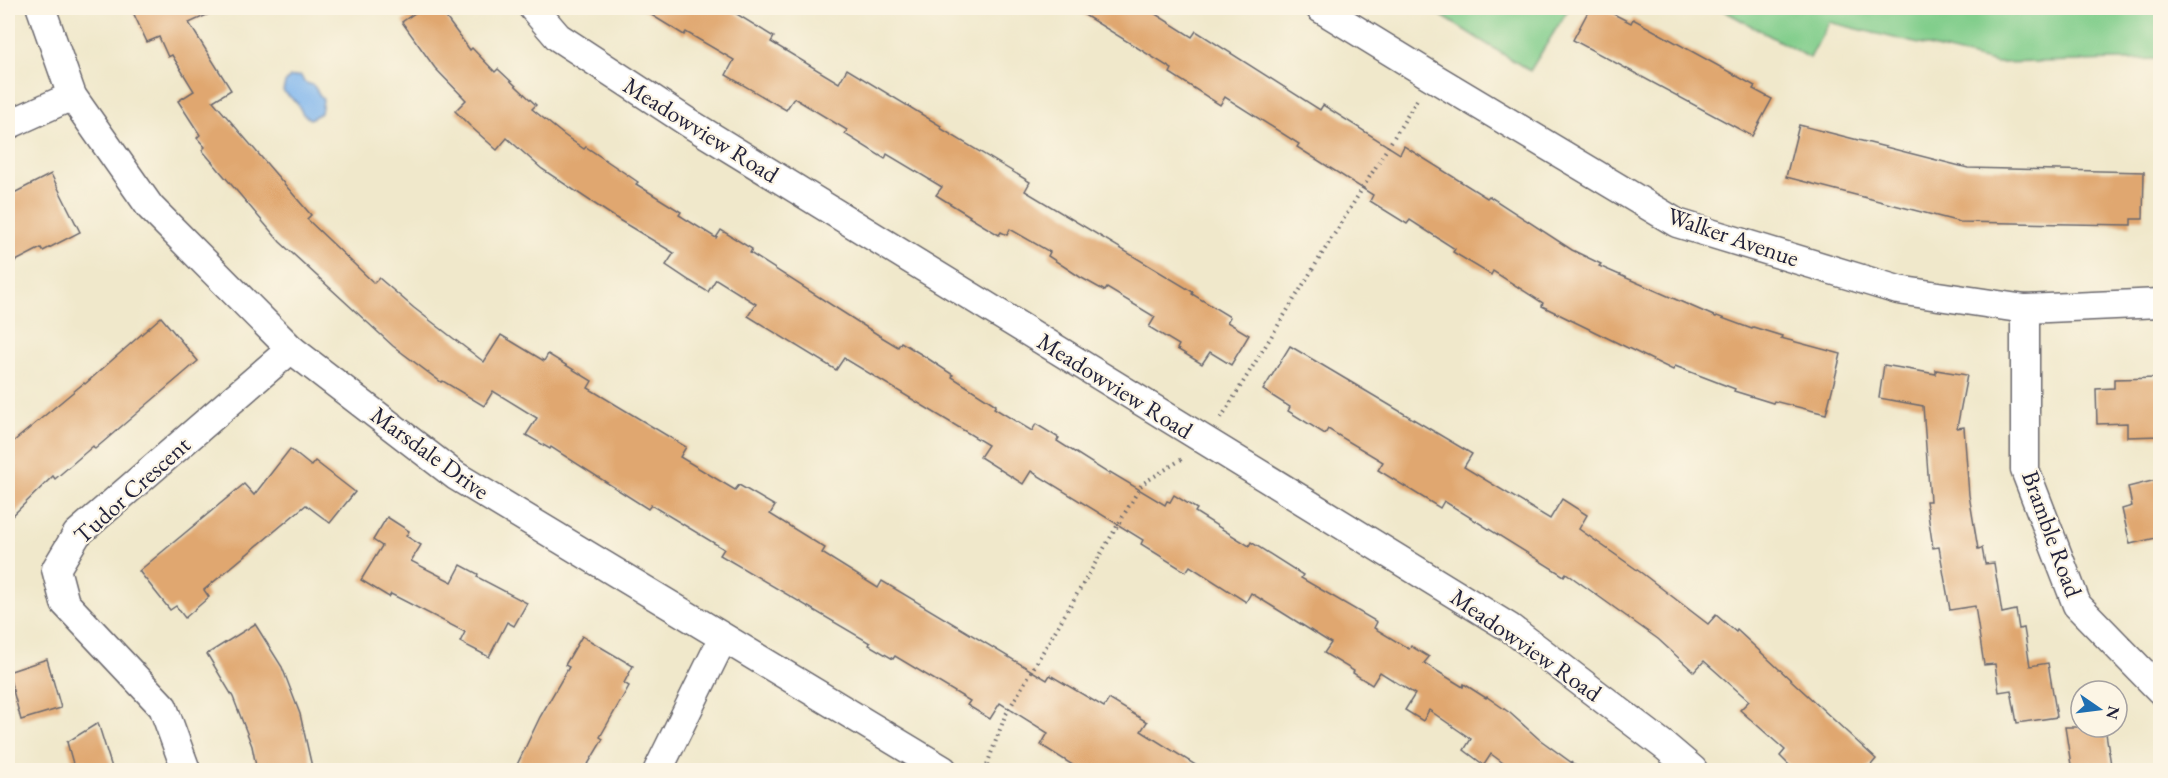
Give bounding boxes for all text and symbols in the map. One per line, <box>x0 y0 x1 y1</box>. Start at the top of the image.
street label: Meadowview Road <box>618 69 785 190</box>
street label: Walker Avenue <box>1663 200 1803 274</box>
street label: Meadowview Road <box>1032 325 1199 446</box>
street label: Marsdale Drive <box>365 399 496 506</box>
street label: Tudor Crescent <box>67 429 197 550</box>
street label: Bramble Road <box>2015 466 2090 602</box>
street label: Meadowview Road <box>1445 581 1609 709</box>
north arrow <box>2069 679 2129 739</box>
text: N <box>2101 704 2125 721</box>

